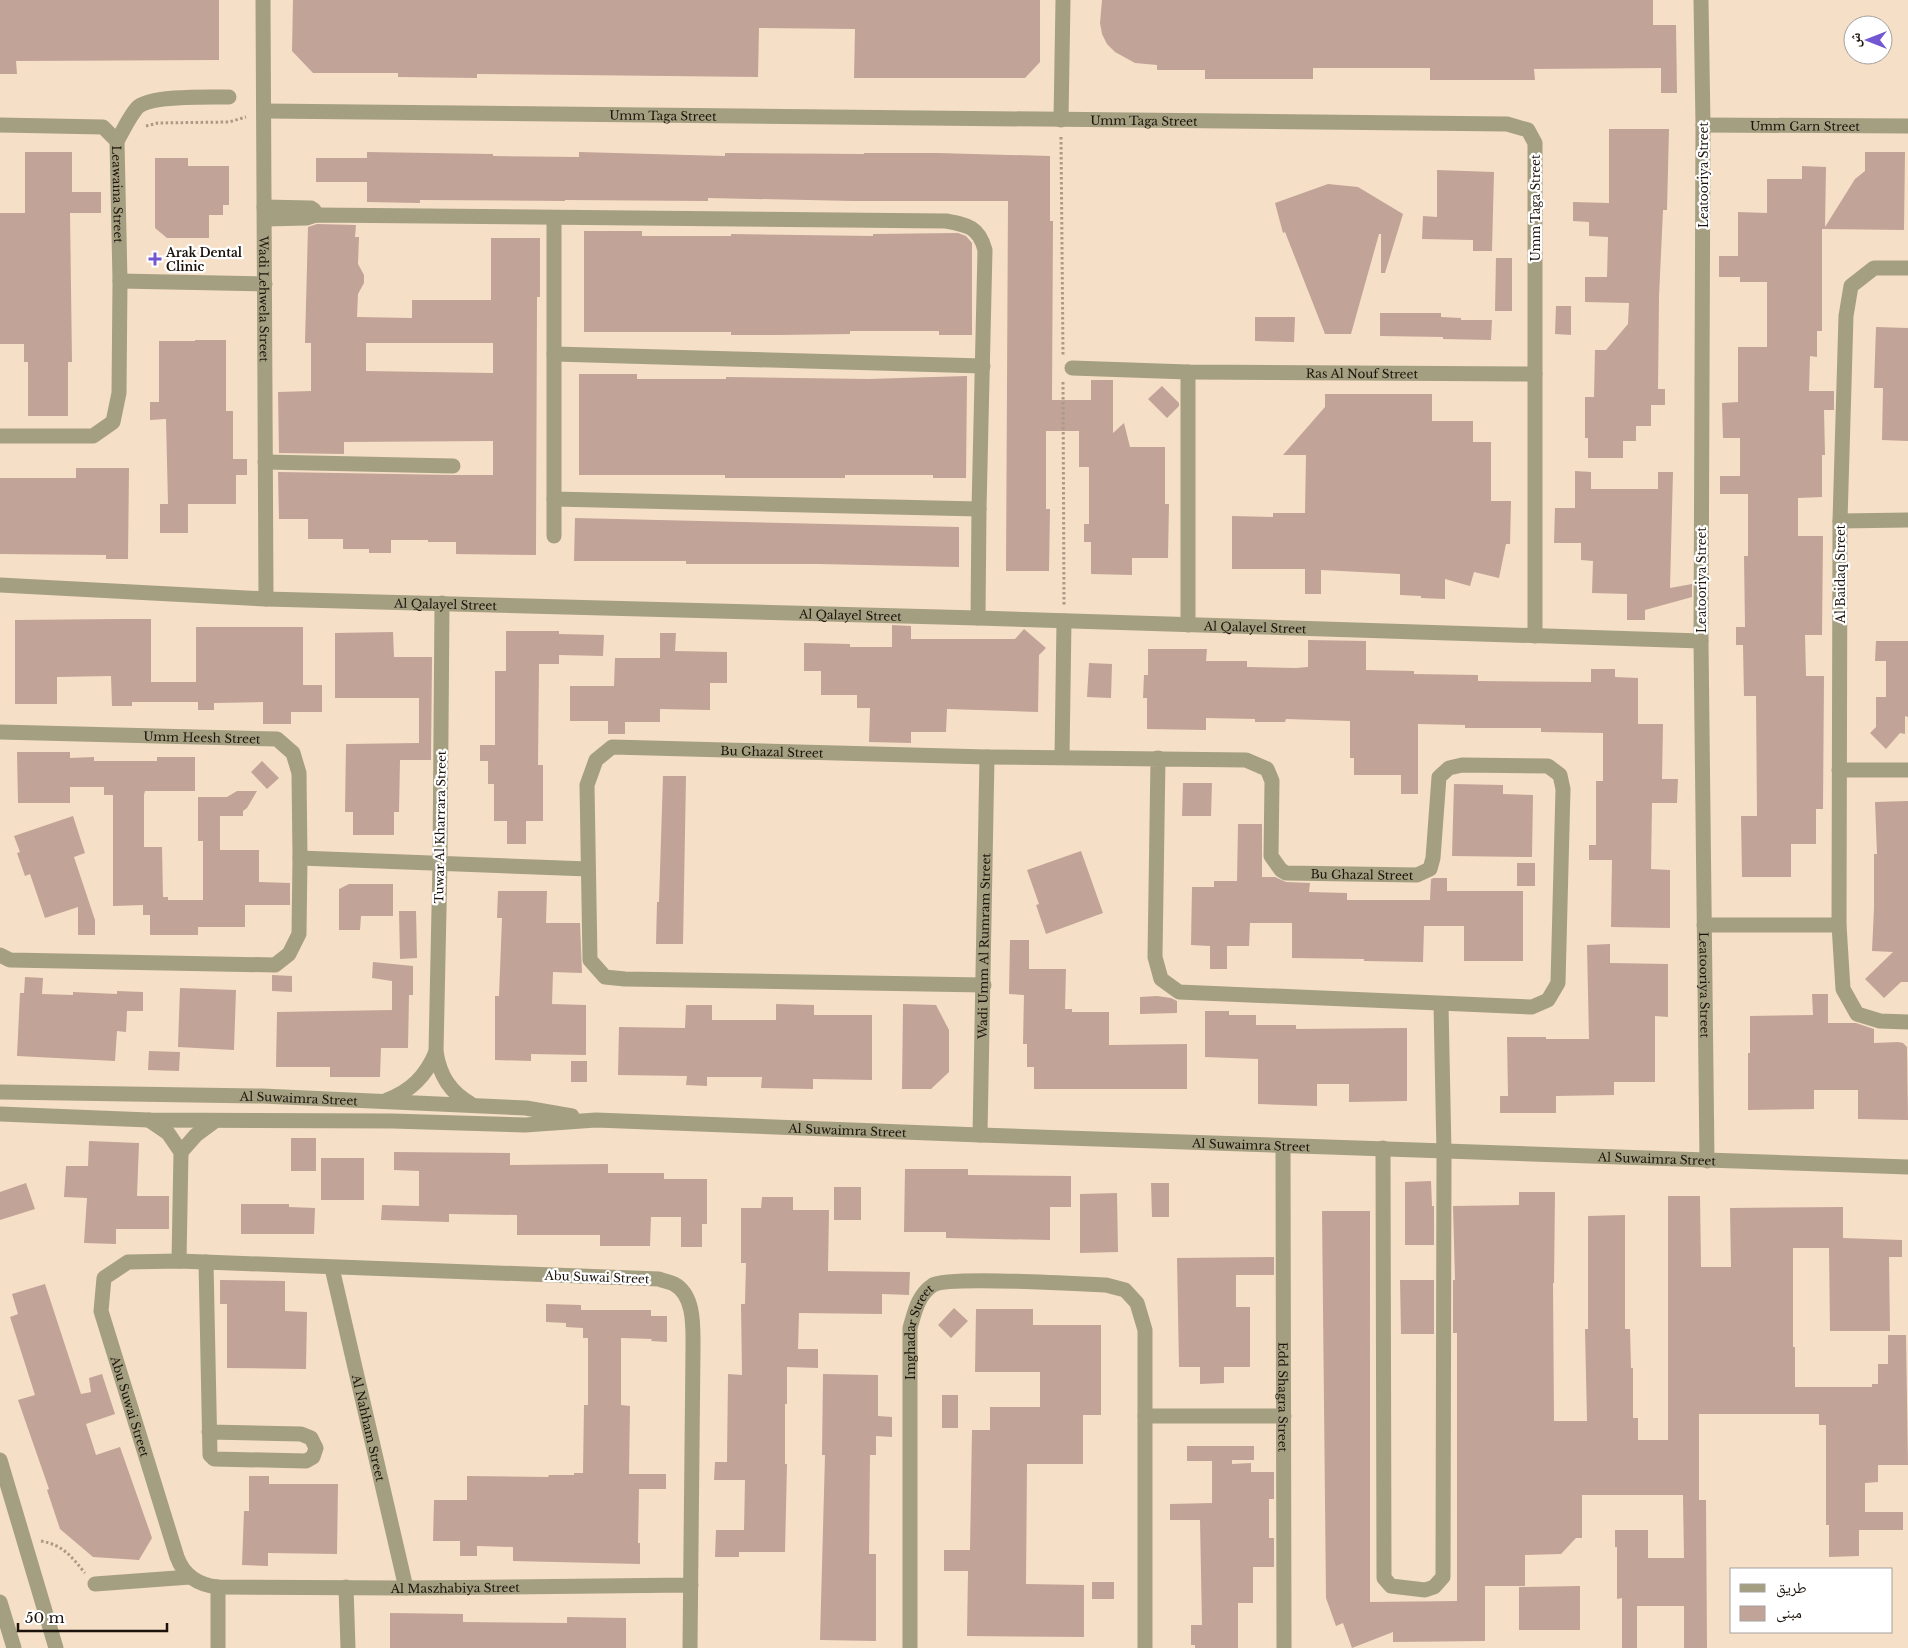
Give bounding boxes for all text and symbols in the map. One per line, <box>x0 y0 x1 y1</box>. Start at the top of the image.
north arrow <box>1843 15 1893 65</box>
text: ش <box>1846 32 1864 47</box>
street label: Umm Taga Street <box>609 107 717 123</box>
street label: Umm Taga Street <box>1090 112 1198 128</box>
street label: Umm Garn Street <box>1750 118 1860 133</box>
street label: Leatooriya Street <box>1696 122 1711 228</box>
street label: Leawaina Street <box>110 145 127 243</box>
street label: Umm Taga Street <box>1528 154 1543 262</box>
street label: Wadi Lehwela Street <box>257 235 272 362</box>
place label: Arak Dental Clinic <box>165 245 243 274</box>
marker: Arak Dental Clinic <box>148 252 162 266</box>
street label: Ras Al Nouf Street <box>1306 365 1418 381</box>
street label: Al Baidaq Street <box>1833 524 1848 624</box>
street label: Leatooriya Street <box>1694 527 1709 633</box>
street label: Al Qalayel Street <box>393 595 498 613</box>
street label: Al Qalayel Street <box>798 606 902 623</box>
street label: Al Qalayel Street <box>1203 618 1307 636</box>
street label: Umm Heesh Street <box>143 728 261 746</box>
street label: Bu Ghazal Street <box>720 742 824 760</box>
street label: Tuwar Al Kharrara Street <box>431 750 449 904</box>
street label: Wadi Umm Al Rumram Street <box>974 852 993 1040</box>
street label: Bu Ghazal Street <box>1310 866 1414 882</box>
street label: Leatooriya Street <box>1697 932 1713 1039</box>
street label: Al Suwaimra Street <box>239 1088 359 1108</box>
street label: Al Suwaimra Street <box>787 1120 907 1140</box>
street label: Al Suwaimra Street <box>1191 1135 1311 1154</box>
street label: Al Suwaimra Street <box>1597 1149 1717 1168</box>
street label: Abu Suwai Street <box>543 1268 650 1286</box>
street label: Imghadar Street <box>903 1280 936 1380</box>
street label: Edd Shagra Street <box>1276 1342 1291 1453</box>
street label: Abu Suwai Street <box>107 1353 153 1459</box>
street label: Al Nahham Street <box>349 1372 389 1483</box>
legend <box>1730 1568 1893 1633</box>
text: طريق <box>1776 1578 1807 1598</box>
street label: Al Maszhabiya Street <box>390 1579 520 1596</box>
scale bar <box>18 1600 166 1632</box>
text: مبنى <box>1776 1603 1802 1623</box>
text: 50 m <box>25 1608 65 1627</box>

